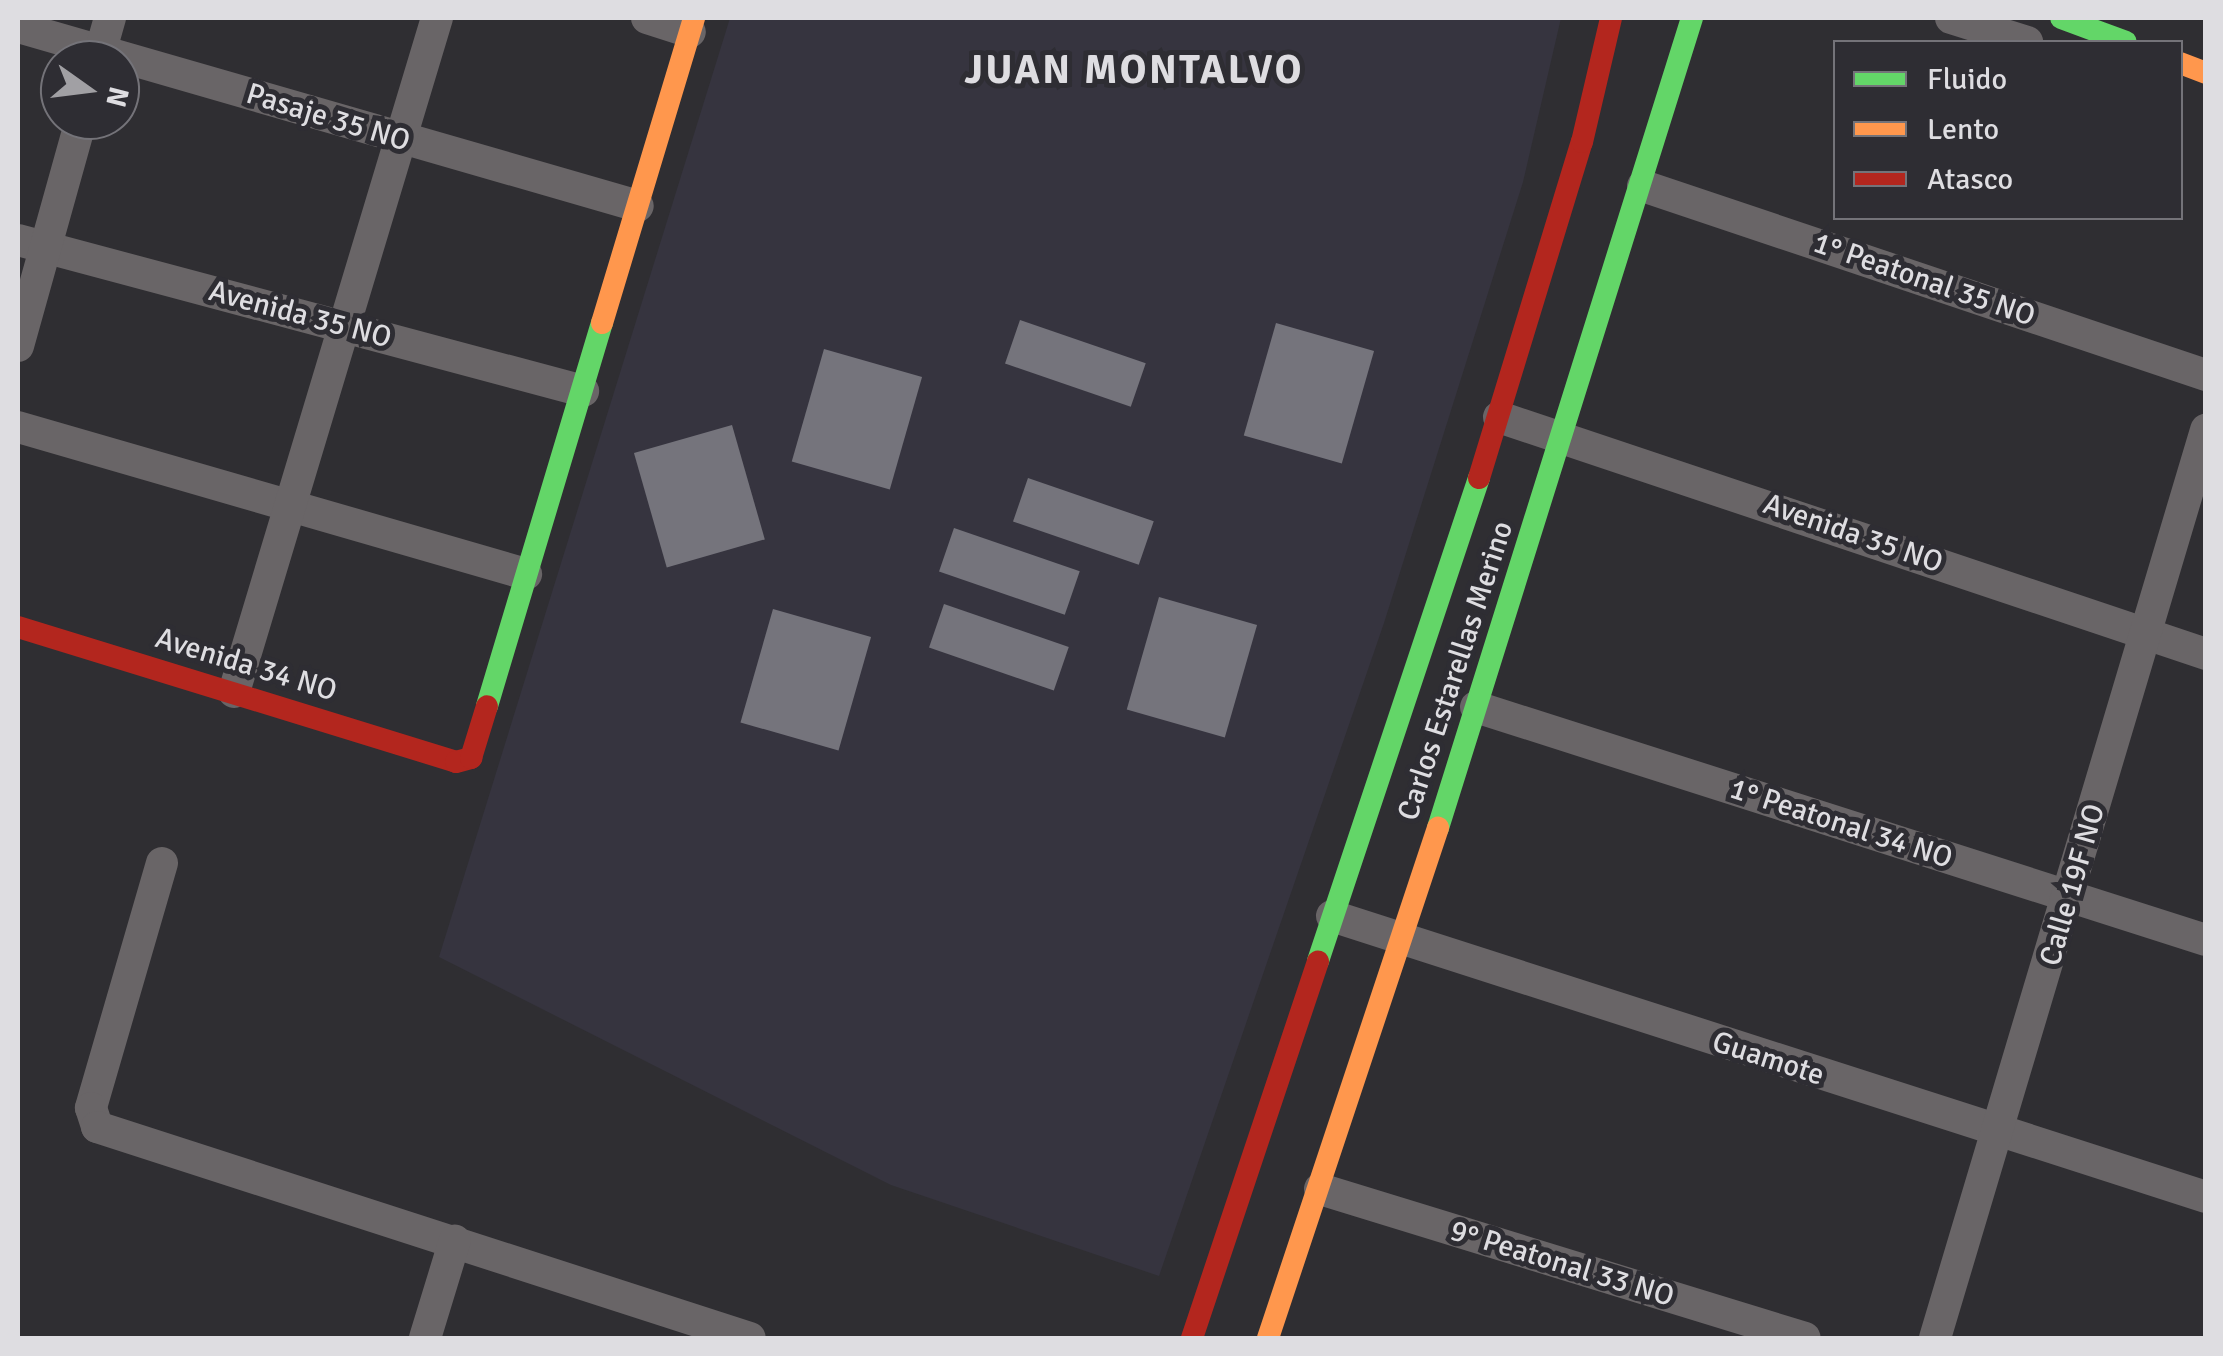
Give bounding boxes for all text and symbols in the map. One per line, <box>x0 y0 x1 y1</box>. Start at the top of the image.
north arrow <box>40 40 140 140</box>
legend <box>1833 40 2183 220</box>
district label: JUAN MONTALVO <box>964 46 1304 94</box>
text: Fluido <box>1927 61 2007 98</box>
street label: Pasaje 35 NO <box>242 76 414 160</box>
text: N <box>98 83 136 110</box>
text: Lento <box>1927 111 1999 148</box>
text: Atasco <box>1927 161 2013 198</box>
street label: 1° Peatonal 35 NO <box>1808 225 2040 335</box>
street label: Avenida 35 NO <box>205 273 395 357</box>
street label: Avenida 35 NO <box>1759 486 1947 582</box>
street label: Carlos Estarellas Merino <box>1391 517 1521 825</box>
street label: Avenida 34 NO <box>151 620 341 710</box>
street label: 1° Peatonal 34 NO <box>1725 771 1957 877</box>
street label: Calle 19F NO <box>2033 800 2113 970</box>
street label: Guamote <box>1708 1024 1828 1094</box>
street label: 9° Peatonal 33 NO <box>1446 1213 1678 1315</box>

